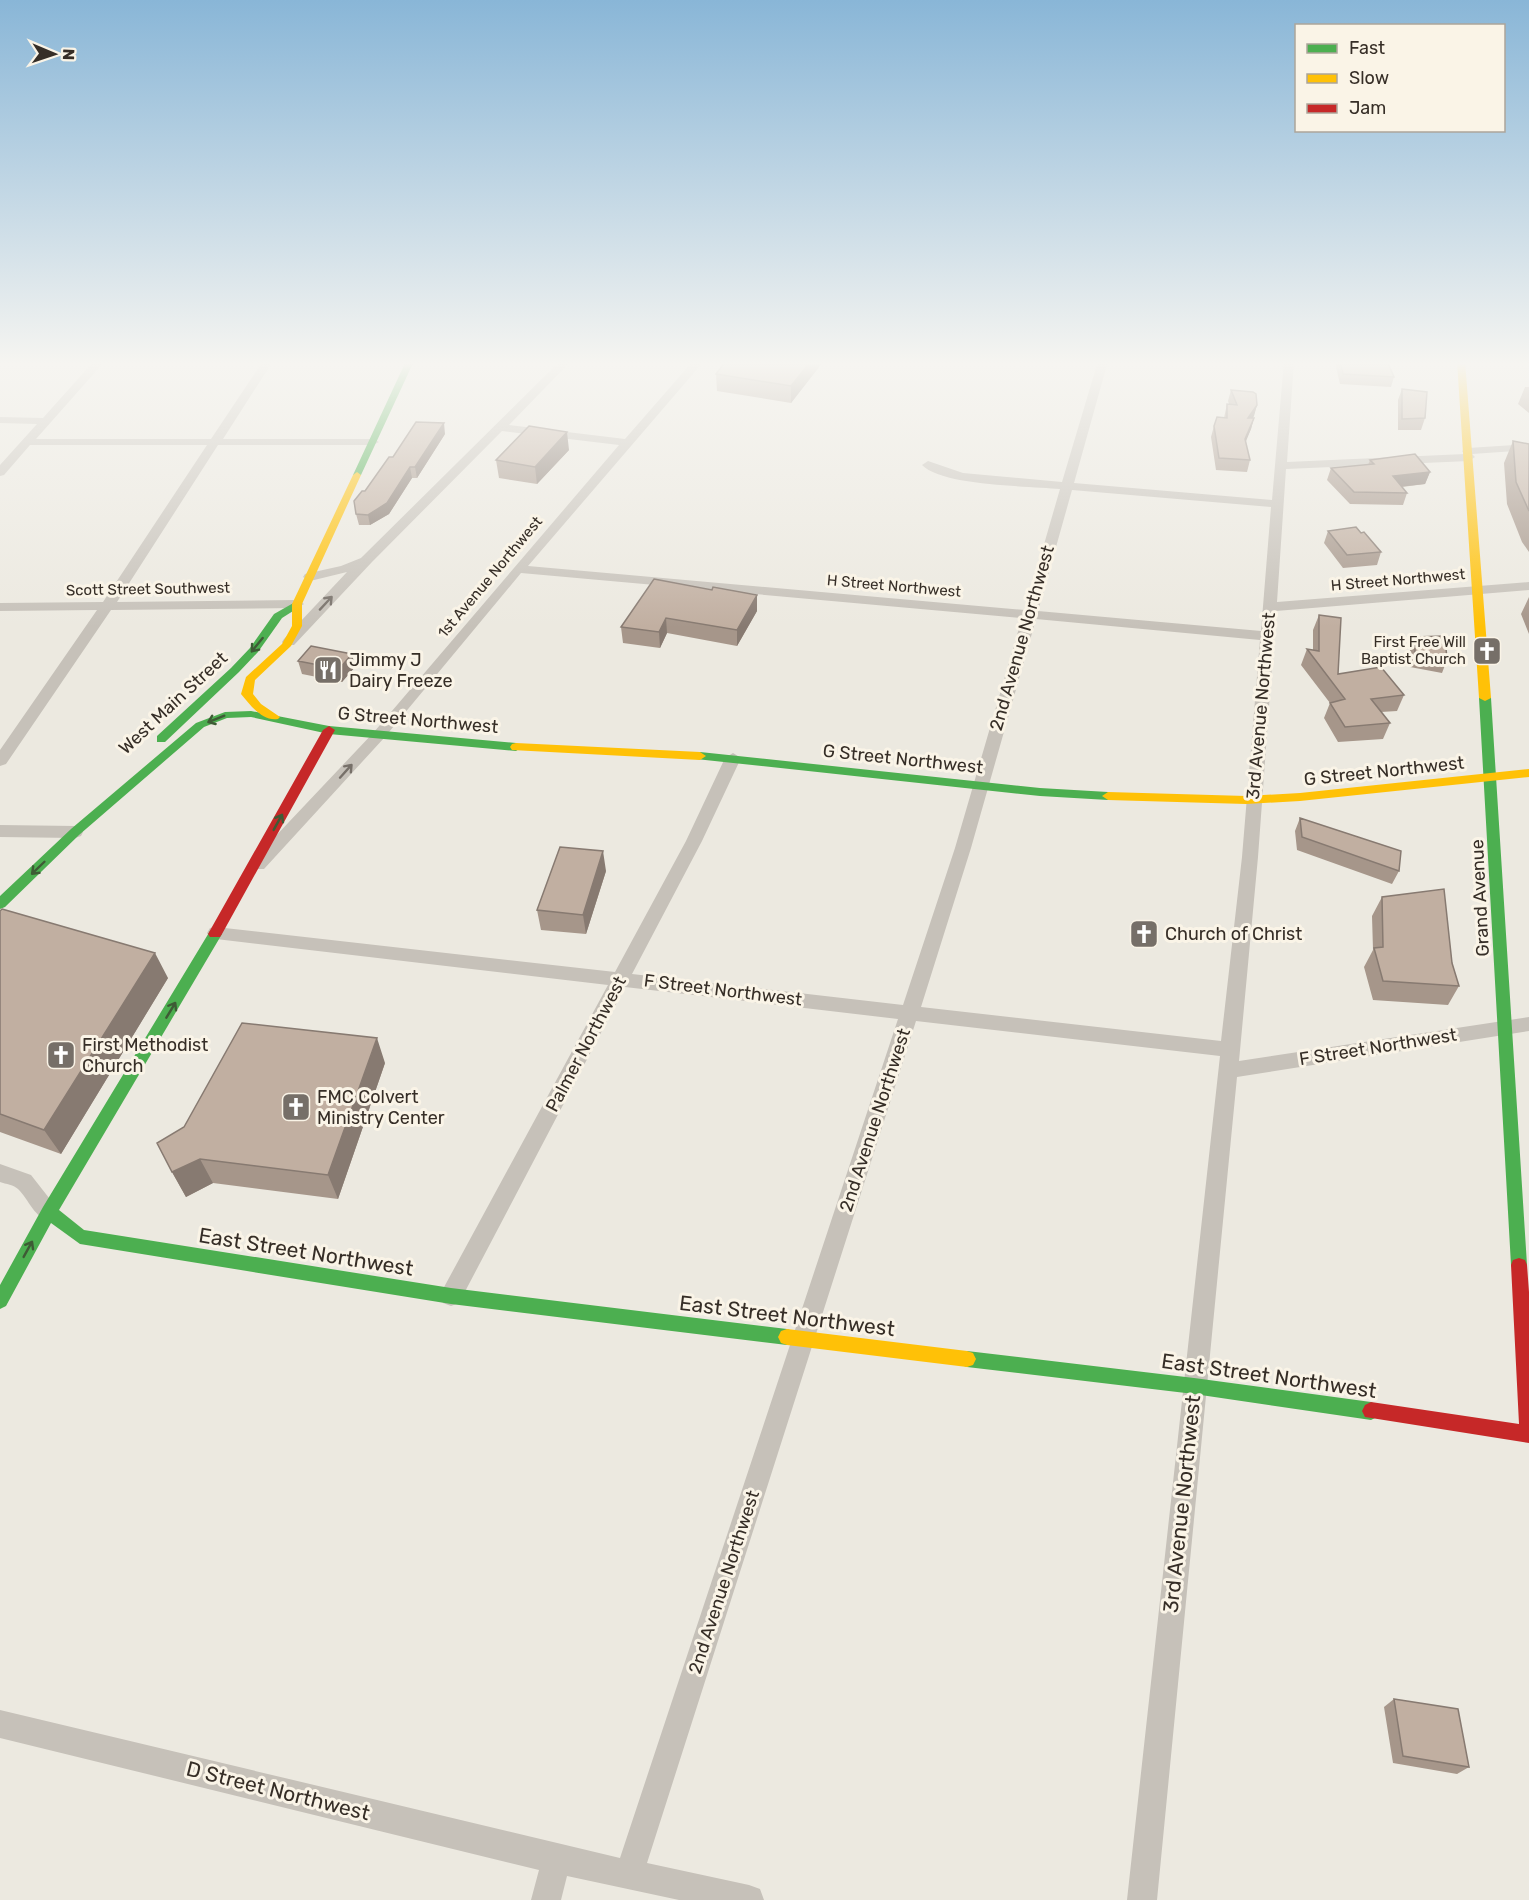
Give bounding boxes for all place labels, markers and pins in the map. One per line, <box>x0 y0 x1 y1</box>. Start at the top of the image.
place label: First Free Will Baptist Church <box>1361 633 1466 668</box>
church icon: First Free Will Baptist Church <box>1471 635 1503 667</box>
place label: Jimmy J Dairy Freeze <box>349 649 453 692</box>
restaurant icon: Jimmy J Dairy Freeze <box>312 654 344 686</box>
church icon: Church of Christ <box>1128 918 1160 950</box>
place label: Church of Christ <box>1165 923 1302 945</box>
place label: First Methodist Church <box>82 1034 208 1077</box>
church icon: First Methodist Church <box>45 1039 77 1071</box>
place label: FMC Colvert Ministry Center <box>317 1086 445 1129</box>
church icon: FMC Colvert Ministry Center <box>280 1091 312 1123</box>

